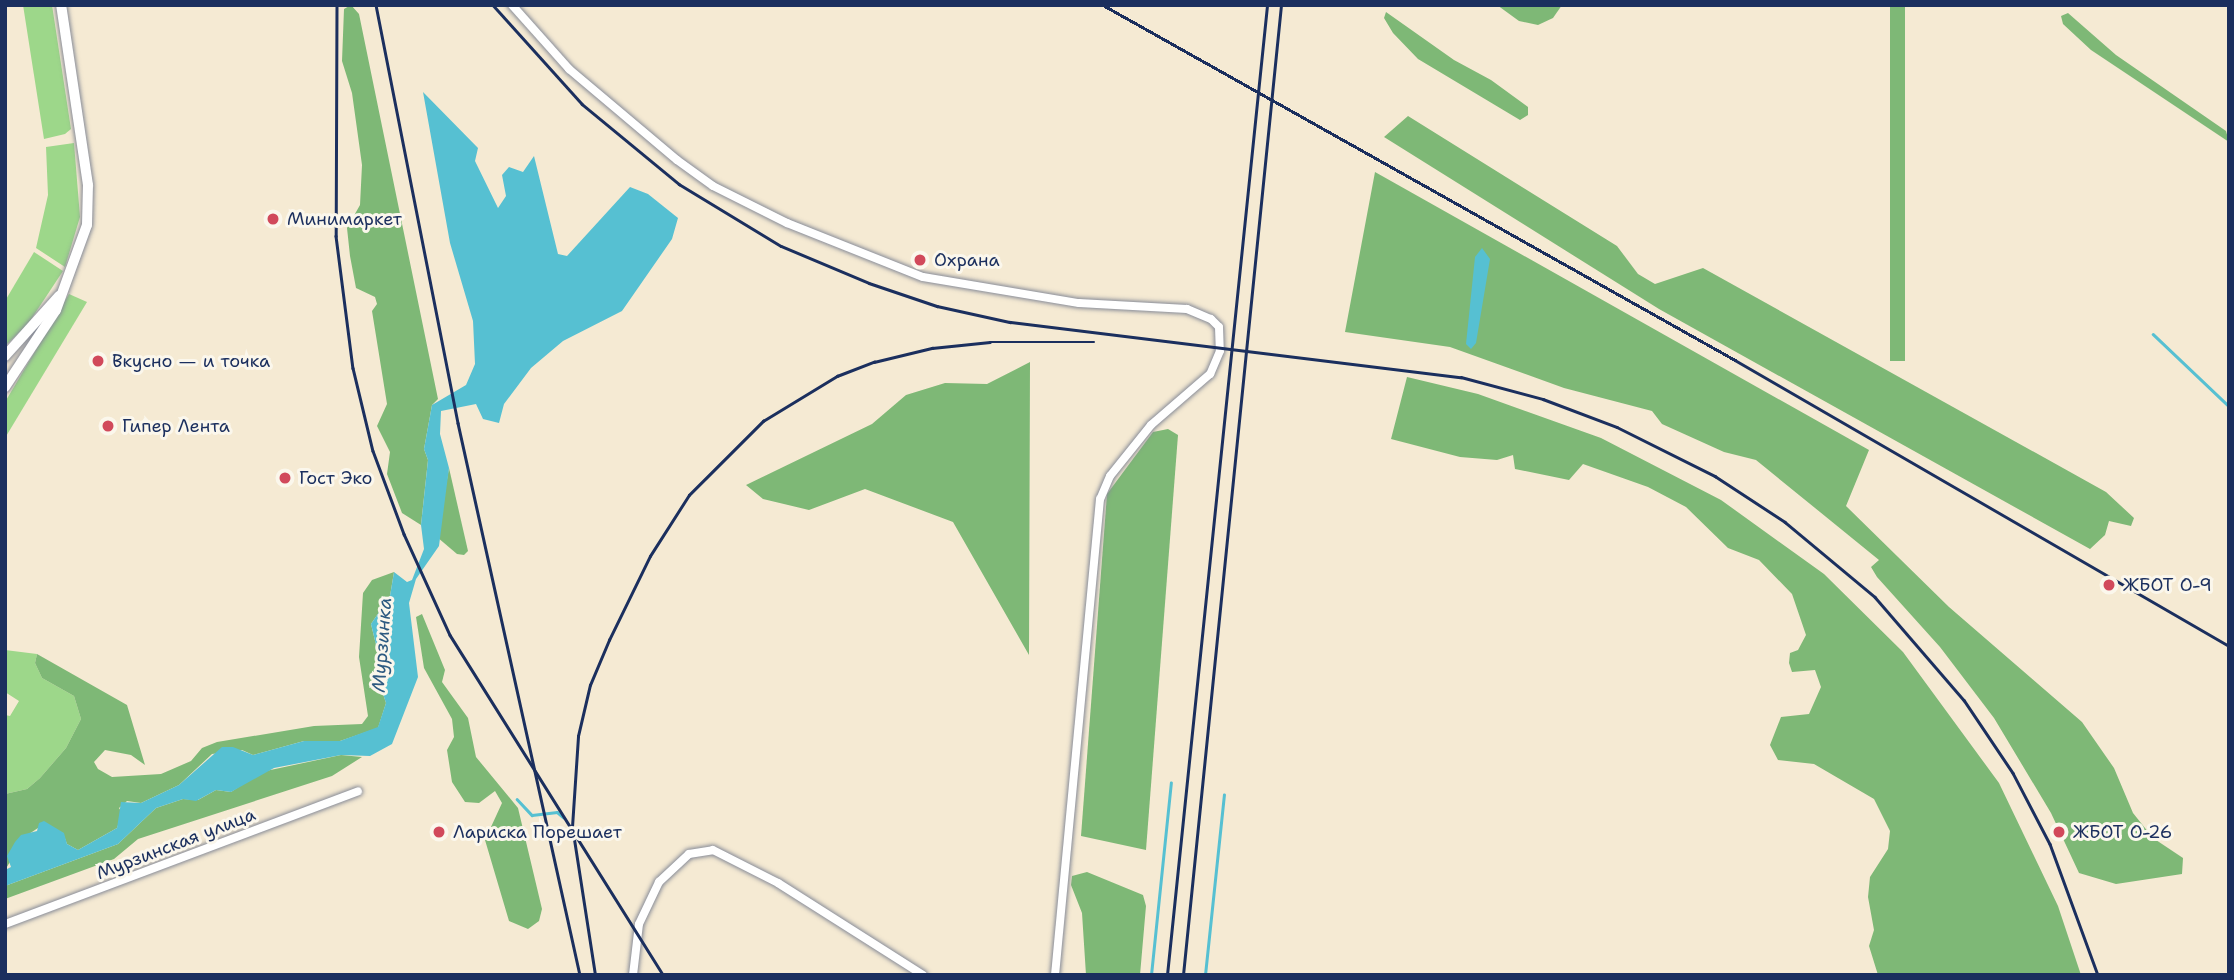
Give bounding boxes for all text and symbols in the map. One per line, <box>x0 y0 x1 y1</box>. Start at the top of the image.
place label: Минимаркет <box>287 208 402 230</box>
marker: Минимаркет <box>265 211 281 227</box>
place label: Охрана <box>934 249 1000 271</box>
marker: Охрана <box>912 252 928 268</box>
place label: Вкусно — и точка <box>112 350 270 372</box>
marker: Вкусно — и точка <box>90 353 106 369</box>
place label: Гипер Лента <box>122 415 230 437</box>
marker: Гипер Лента <box>100 418 116 434</box>
place label: Гост Эко <box>299 467 372 489</box>
marker: Гост Эко <box>277 470 293 486</box>
place label: ЖБОТ О-9 <box>2123 574 2212 596</box>
marker: ЖБОТ О-9 <box>2101 577 2117 593</box>
water label: Мурзинка <box>367 597 397 693</box>
street label: Мурзинская улица <box>93 804 259 884</box>
place label: Лариска Порешает <box>453 821 622 843</box>
place label: ЖБОТ О-26 <box>2073 821 2172 843</box>
marker: Лариска Порешает <box>431 824 447 840</box>
marker: ЖБОТ О-26 <box>2051 824 2067 840</box>

